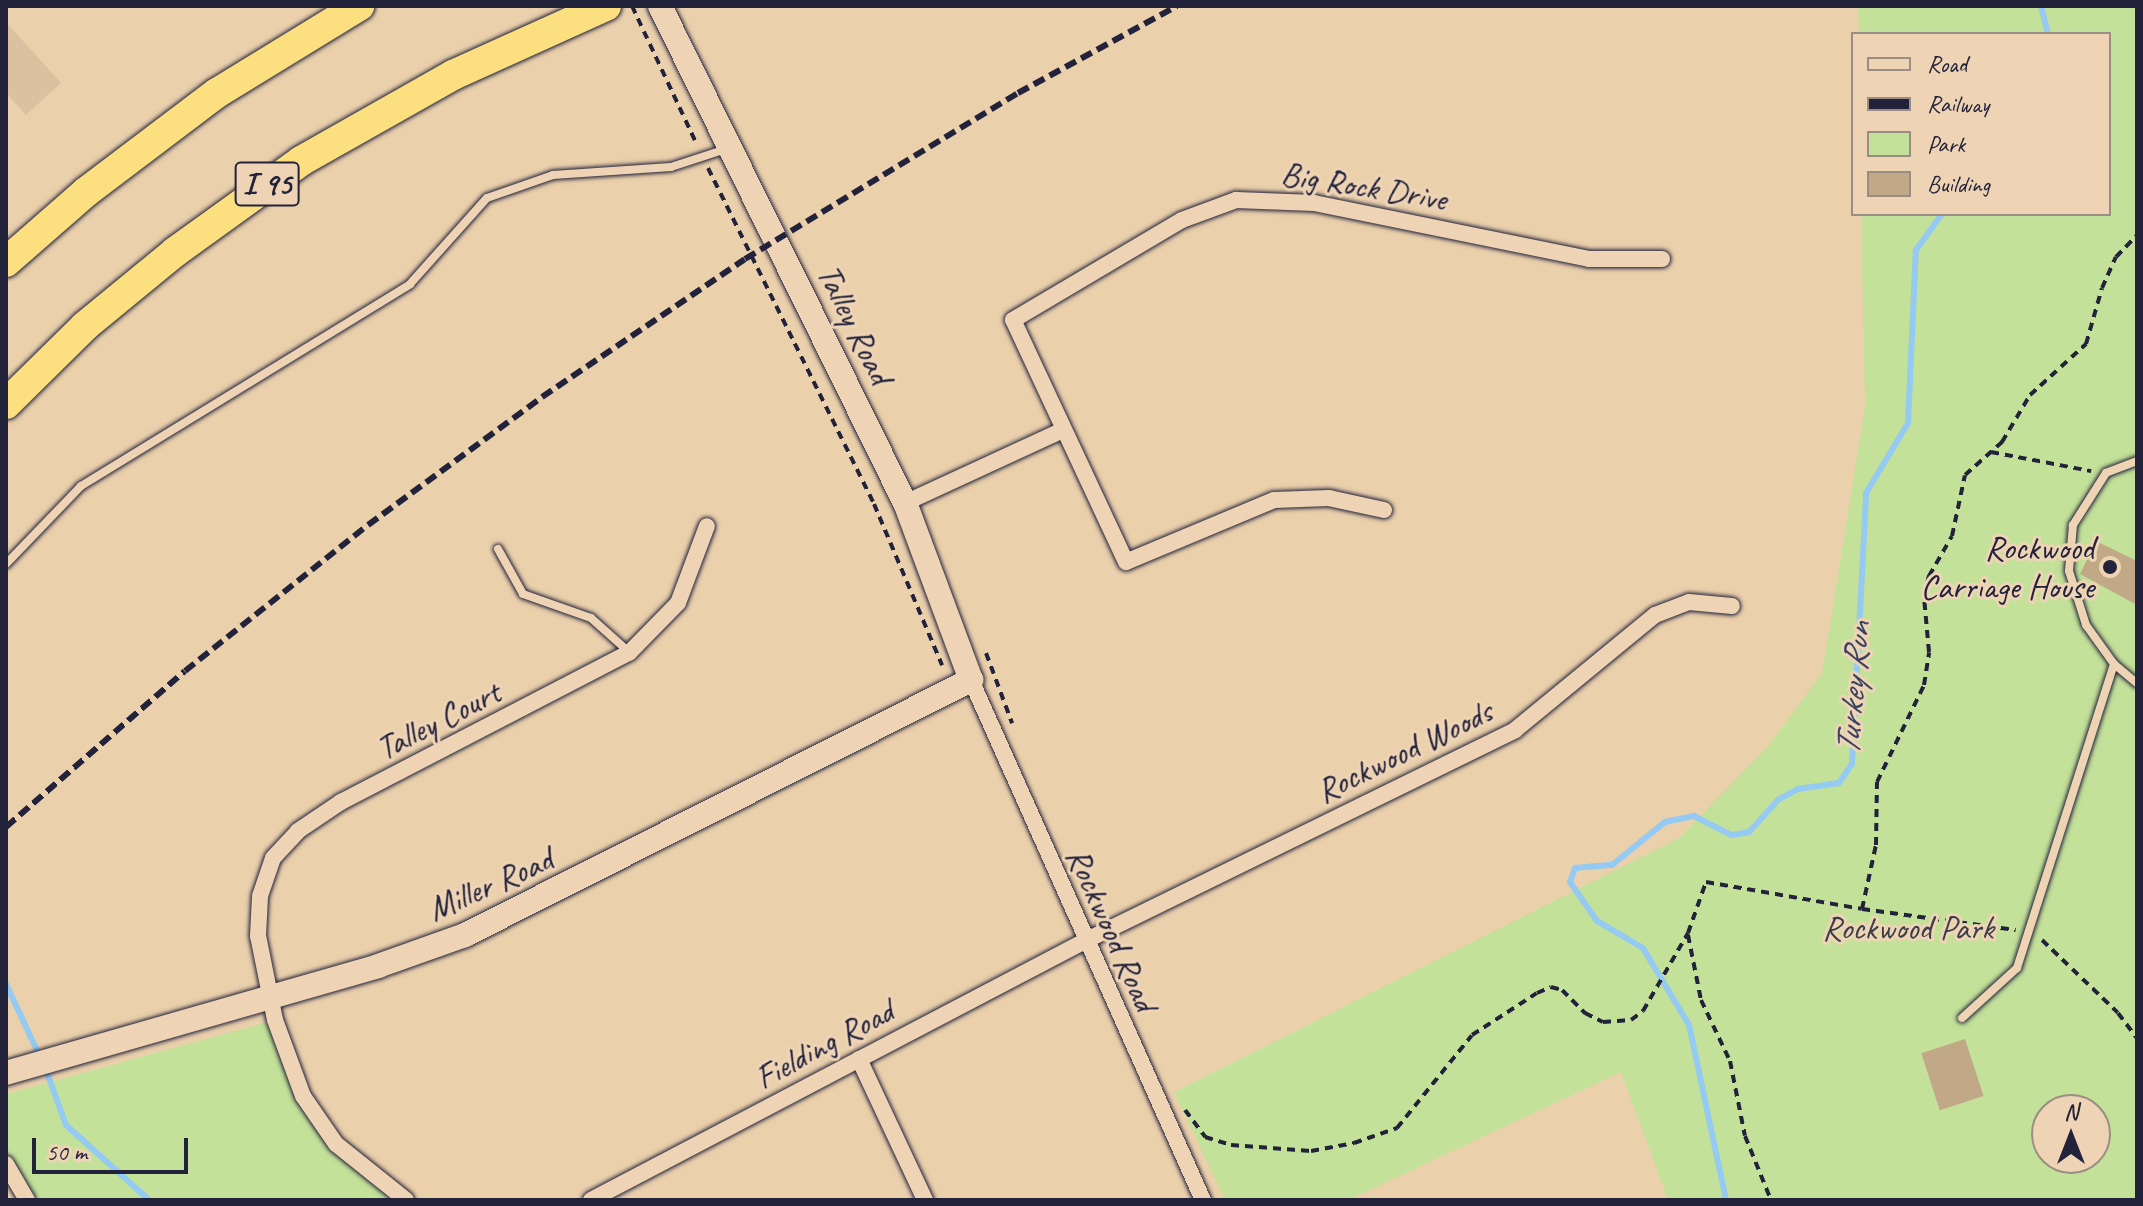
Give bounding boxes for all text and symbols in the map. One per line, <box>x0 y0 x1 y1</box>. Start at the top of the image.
legend <box>1851 32 2111 216</box>
text: Road <box>1927 49 1967 79</box>
text: Railway <box>1927 89 1989 119</box>
text: Park <box>1927 129 1965 159</box>
street label: Big Rock Drive <box>1278 153 1450 219</box>
road number: I 95 <box>233 156 301 212</box>
text: Building <box>1927 169 1990 199</box>
street label: Talley Road <box>809 258 901 390</box>
place label: Rockwood Carriage House <box>1921 527 2094 606</box>
marker: Rockwood Carriage House <box>2101 558 2119 576</box>
water label: Turkey Run <box>1826 621 1880 757</box>
street label: Talley Court <box>369 671 507 769</box>
street label: Rockwood Woods <box>1309 691 1499 811</box>
street label: Miller Road <box>422 839 558 929</box>
street label: Rockwood Road <box>1058 841 1166 1017</box>
park label: Rockwood Park <box>1822 908 1994 948</box>
street label: Fielding Road <box>748 991 900 1097</box>
north arrow <box>2031 1094 2111 1174</box>
text: N <box>2064 1098 2078 1126</box>
scale bar <box>36 1122 192 1172</box>
text: 50 m <box>46 1137 87 1167</box>

